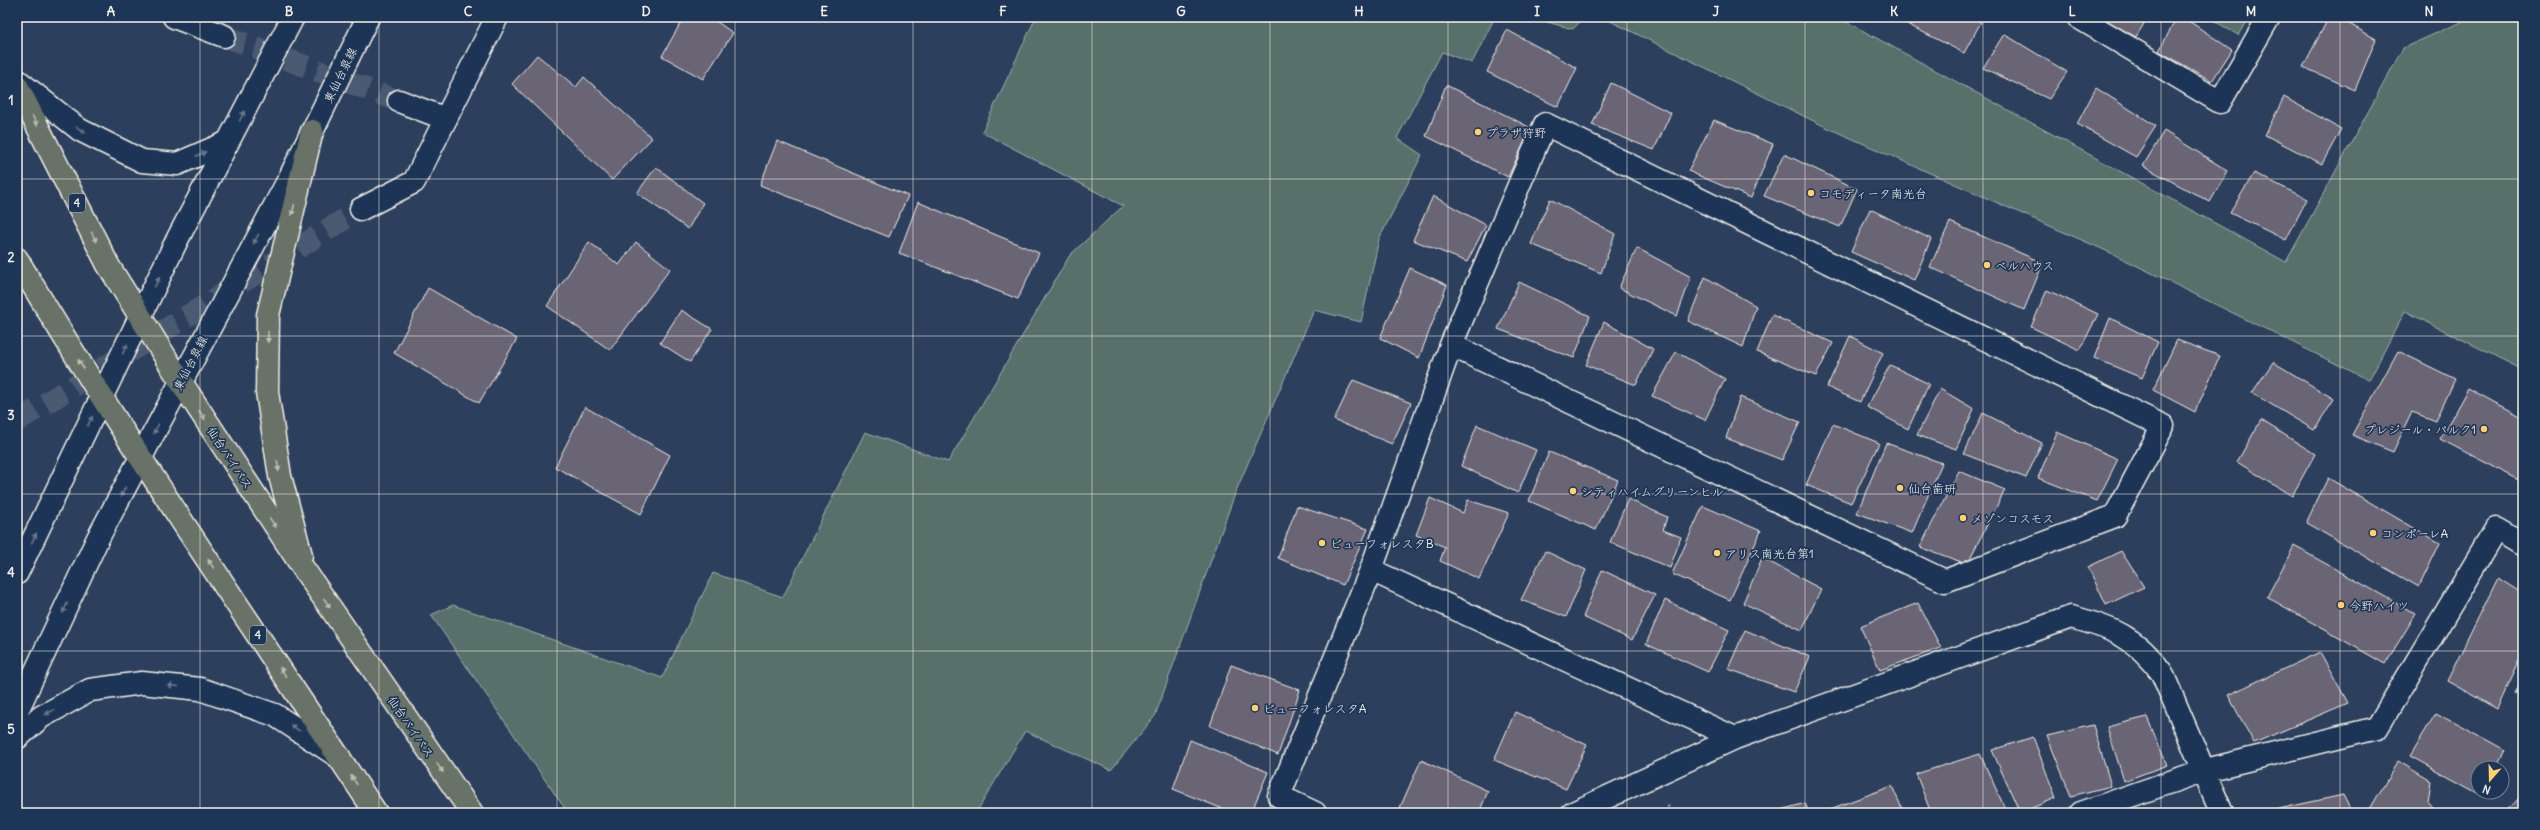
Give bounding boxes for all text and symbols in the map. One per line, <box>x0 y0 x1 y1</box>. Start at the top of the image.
text: A <box>107 3 116 20</box>
text: B <box>285 3 294 20</box>
text: C <box>464 3 473 20</box>
text: D <box>641 3 651 20</box>
text: E <box>820 3 828 20</box>
text: F <box>999 3 1007 20</box>
text: G <box>1176 3 1186 20</box>
text: H <box>1354 3 1364 20</box>
text: I <box>1534 3 1540 20</box>
text: J <box>1713 3 1720 20</box>
text: K <box>1890 3 1899 20</box>
text: L <box>2068 3 2076 20</box>
text: M <box>2246 3 2256 20</box>
text: N <box>2425 3 2433 20</box>
street label: 東仙台泉線 <box>320 45 360 105</box>
text: 1 <box>8 92 14 109</box>
one-way arrow <box>239 110 245 122</box>
one-way arrow <box>32 115 38 127</box>
place label: プラザ狩野 <box>1486 125 1546 140</box>
one-way arrow <box>75 126 87 133</box>
marker: プラザ狩野 <box>1473 127 1483 137</box>
one-way arrow <box>195 151 206 157</box>
place label: コモディータ南光台 <box>1819 186 1927 201</box>
marker: コモディータ南光台 <box>1806 188 1816 198</box>
road number: 4 <box>69 194 85 212</box>
one-way arrow <box>290 204 296 216</box>
one-way arrow <box>91 231 97 243</box>
one-way arrow <box>253 233 259 245</box>
text: 2 <box>7 249 15 266</box>
place label: ベルハウス <box>1995 258 2054 273</box>
marker: ベルハウス <box>1982 260 1992 270</box>
one-way arrow <box>154 276 160 287</box>
one-way arrow <box>264 331 271 343</box>
street label: 東仙台泉線 <box>170 333 210 393</box>
one-way arrow <box>122 343 128 355</box>
one-way arrow <box>77 359 85 369</box>
text: 3 <box>7 407 15 424</box>
one-way arrow <box>198 409 205 421</box>
one-way arrow <box>87 415 93 427</box>
place label: プレジール・パルク1 <box>2364 422 2476 437</box>
one-way arrow <box>153 423 159 434</box>
street label: 仙台バイパス <box>204 424 256 492</box>
marker: プレジール・パルク1 <box>2479 424 2489 434</box>
one-way arrow <box>275 460 281 472</box>
place label: 仙台歯研 <box>1908 481 1956 496</box>
marker: 仙台歯研 <box>1895 483 1905 493</box>
place label: シティハイムグリーンヒル <box>1581 484 1724 499</box>
one-way arrow <box>119 486 126 498</box>
marker: シティハイムグリーンヒル <box>1568 486 1578 496</box>
place label: メゾンコスモス <box>1971 511 2054 526</box>
marker: メゾンコスモス <box>1958 513 1968 523</box>
one-way arrow <box>269 518 277 528</box>
place label: コンポーレA <box>2381 526 2449 541</box>
marker: コンポーレA <box>2368 528 2378 538</box>
one-way arrow <box>31 532 37 544</box>
place label: ビューフォレスタB <box>1330 536 1434 551</box>
marker: ビューフォレスタB <box>1317 538 1327 548</box>
place label: アリス南光台第1 <box>1725 546 1814 561</box>
marker: アリス南光台第1 <box>1712 548 1722 558</box>
one-way arrow <box>207 558 215 569</box>
text: 4 <box>7 564 15 581</box>
one-way arrow <box>323 598 331 608</box>
place label: 今野ハイツ <box>2349 598 2409 613</box>
marker: 今野ハイツ <box>2336 600 2346 610</box>
one-way arrow <box>62 603 68 614</box>
road number: 4 <box>250 626 266 644</box>
one-way arrow <box>279 667 287 677</box>
one-way arrow <box>167 683 179 690</box>
street label: 仙台バイパス <box>385 693 437 761</box>
place label: ビューフォレスタA <box>1263 701 1367 716</box>
marker: ビューフォレスタA <box>1250 703 1260 713</box>
one-way arrow <box>44 709 55 716</box>
text: 5 <box>7 721 15 738</box>
one-way arrow <box>290 724 300 732</box>
north arrow <box>2470 760 2510 800</box>
one-way arrow <box>435 763 443 773</box>
one-way arrow <box>351 775 358 786</box>
text: N <box>2481 782 2493 797</box>

